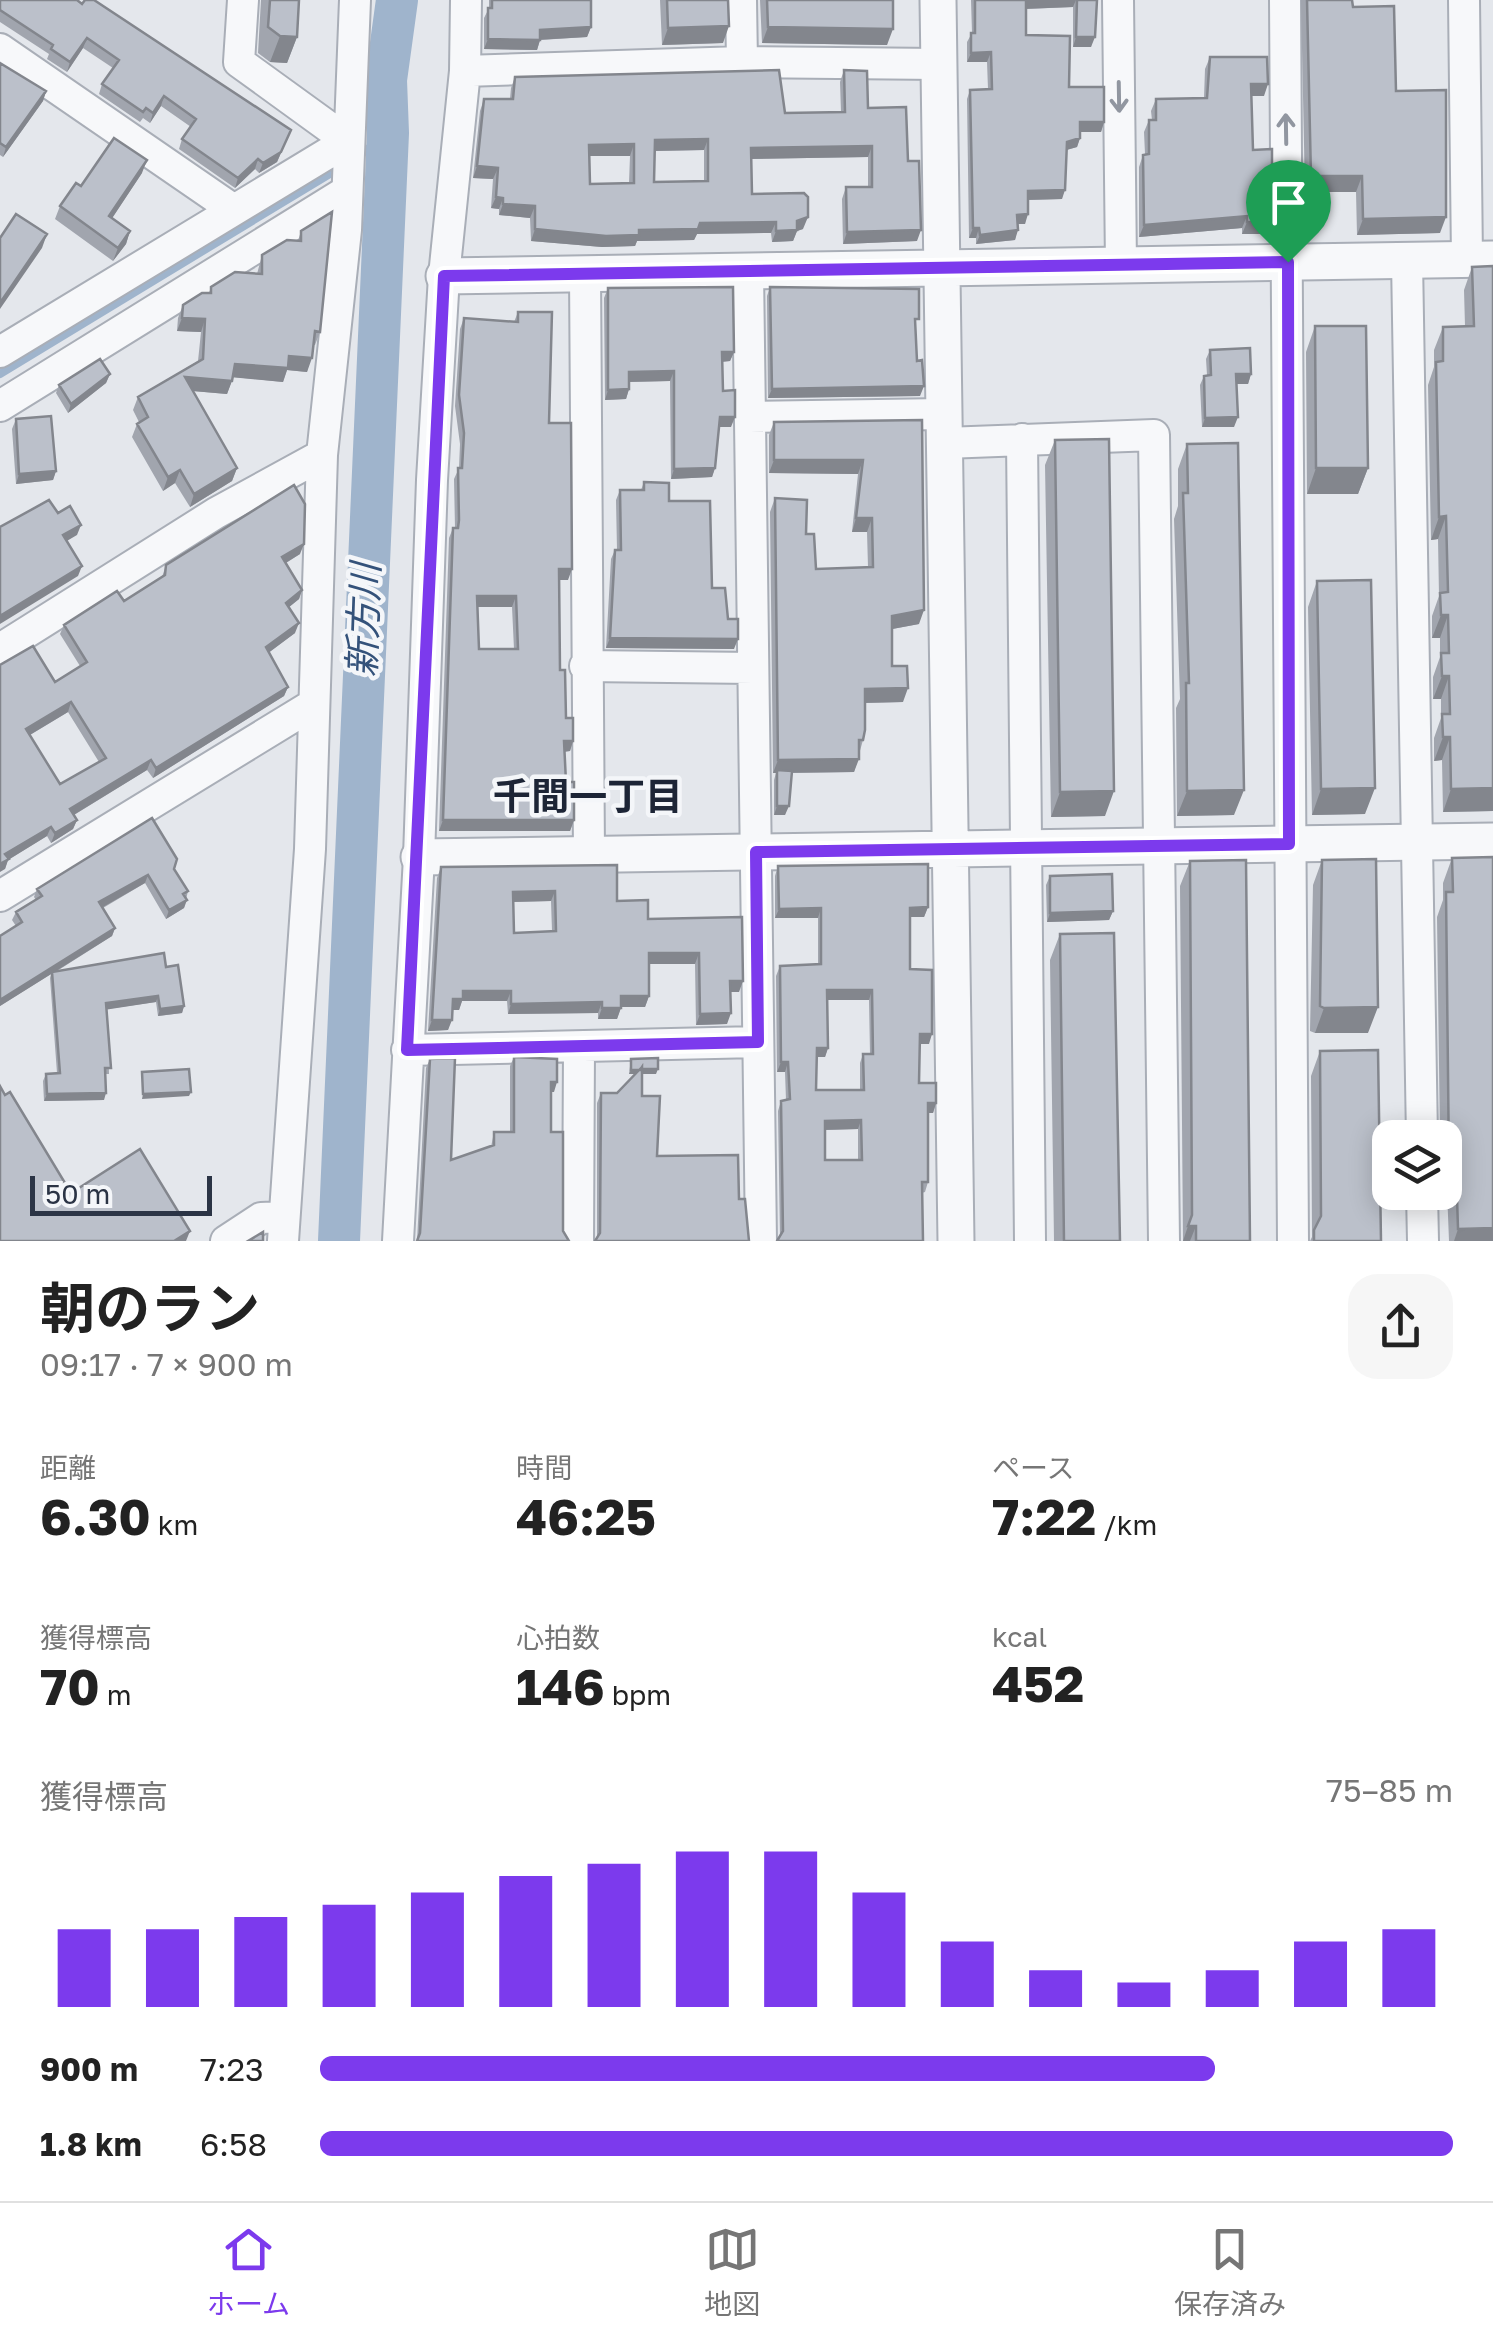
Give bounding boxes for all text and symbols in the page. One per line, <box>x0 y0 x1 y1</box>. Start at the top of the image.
one-way arrow <box>1110 80 1128 113</box>
one-way arrow <box>1276 114 1296 146</box>
pin <box>1246 160 1331 263</box>
icon: arrive <box>1261 175 1316 230</box>
water label: 新方川 <box>338 558 387 678</box>
district label: 千間一丁目 <box>493 773 683 818</box>
map controls <box>1372 1120 1462 1210</box>
button: layers <box>1372 1120 1462 1210</box>
scale bar <box>30 1171 212 1216</box>
text: 50 m <box>45 1177 110 1210</box>
text: 朝のラン <box>40 1274 260 1340</box>
button: share <box>1348 1274 1453 1379</box>
text: 09:17 · 7 × 900 m <box>40 1345 293 1383</box>
text: 距離 <box>40 1451 96 1484</box>
text: 時間 <box>516 1451 572 1484</box>
text: ペース <box>992 1451 1075 1484</box>
text: 6.30 <box>40 1486 151 1546</box>
text: 46:25 <box>516 1486 656 1546</box>
text: 7:22 <box>992 1486 1096 1546</box>
text: km <box>151 1508 198 1541</box>
text: /km <box>1096 1508 1157 1541</box>
text: kcal <box>992 1620 1047 1653</box>
text: 獲得標高 <box>40 1621 152 1654</box>
text: 心拍数 <box>516 1621 600 1654</box>
text: 452 <box>992 1653 1084 1713</box>
text: 70 <box>40 1656 100 1716</box>
text: 146 <box>516 1656 605 1716</box>
text: m <box>100 1678 132 1711</box>
text: bpm <box>605 1678 671 1711</box>
text: 75–85 m <box>1326 1771 1453 1809</box>
text: 獲得標高 <box>40 1777 168 1815</box>
text: 900 m <box>40 2050 138 2088</box>
text: 7:23 <box>200 2050 264 2088</box>
text: 1.8 km <box>40 2125 142 2163</box>
text: 6:58 <box>200 2125 267 2163</box>
tab: ホーム <box>207 2222 290 2322</box>
tab: 地図 <box>704 2222 760 2322</box>
tab: 保存済み <box>1174 2222 1286 2322</box>

